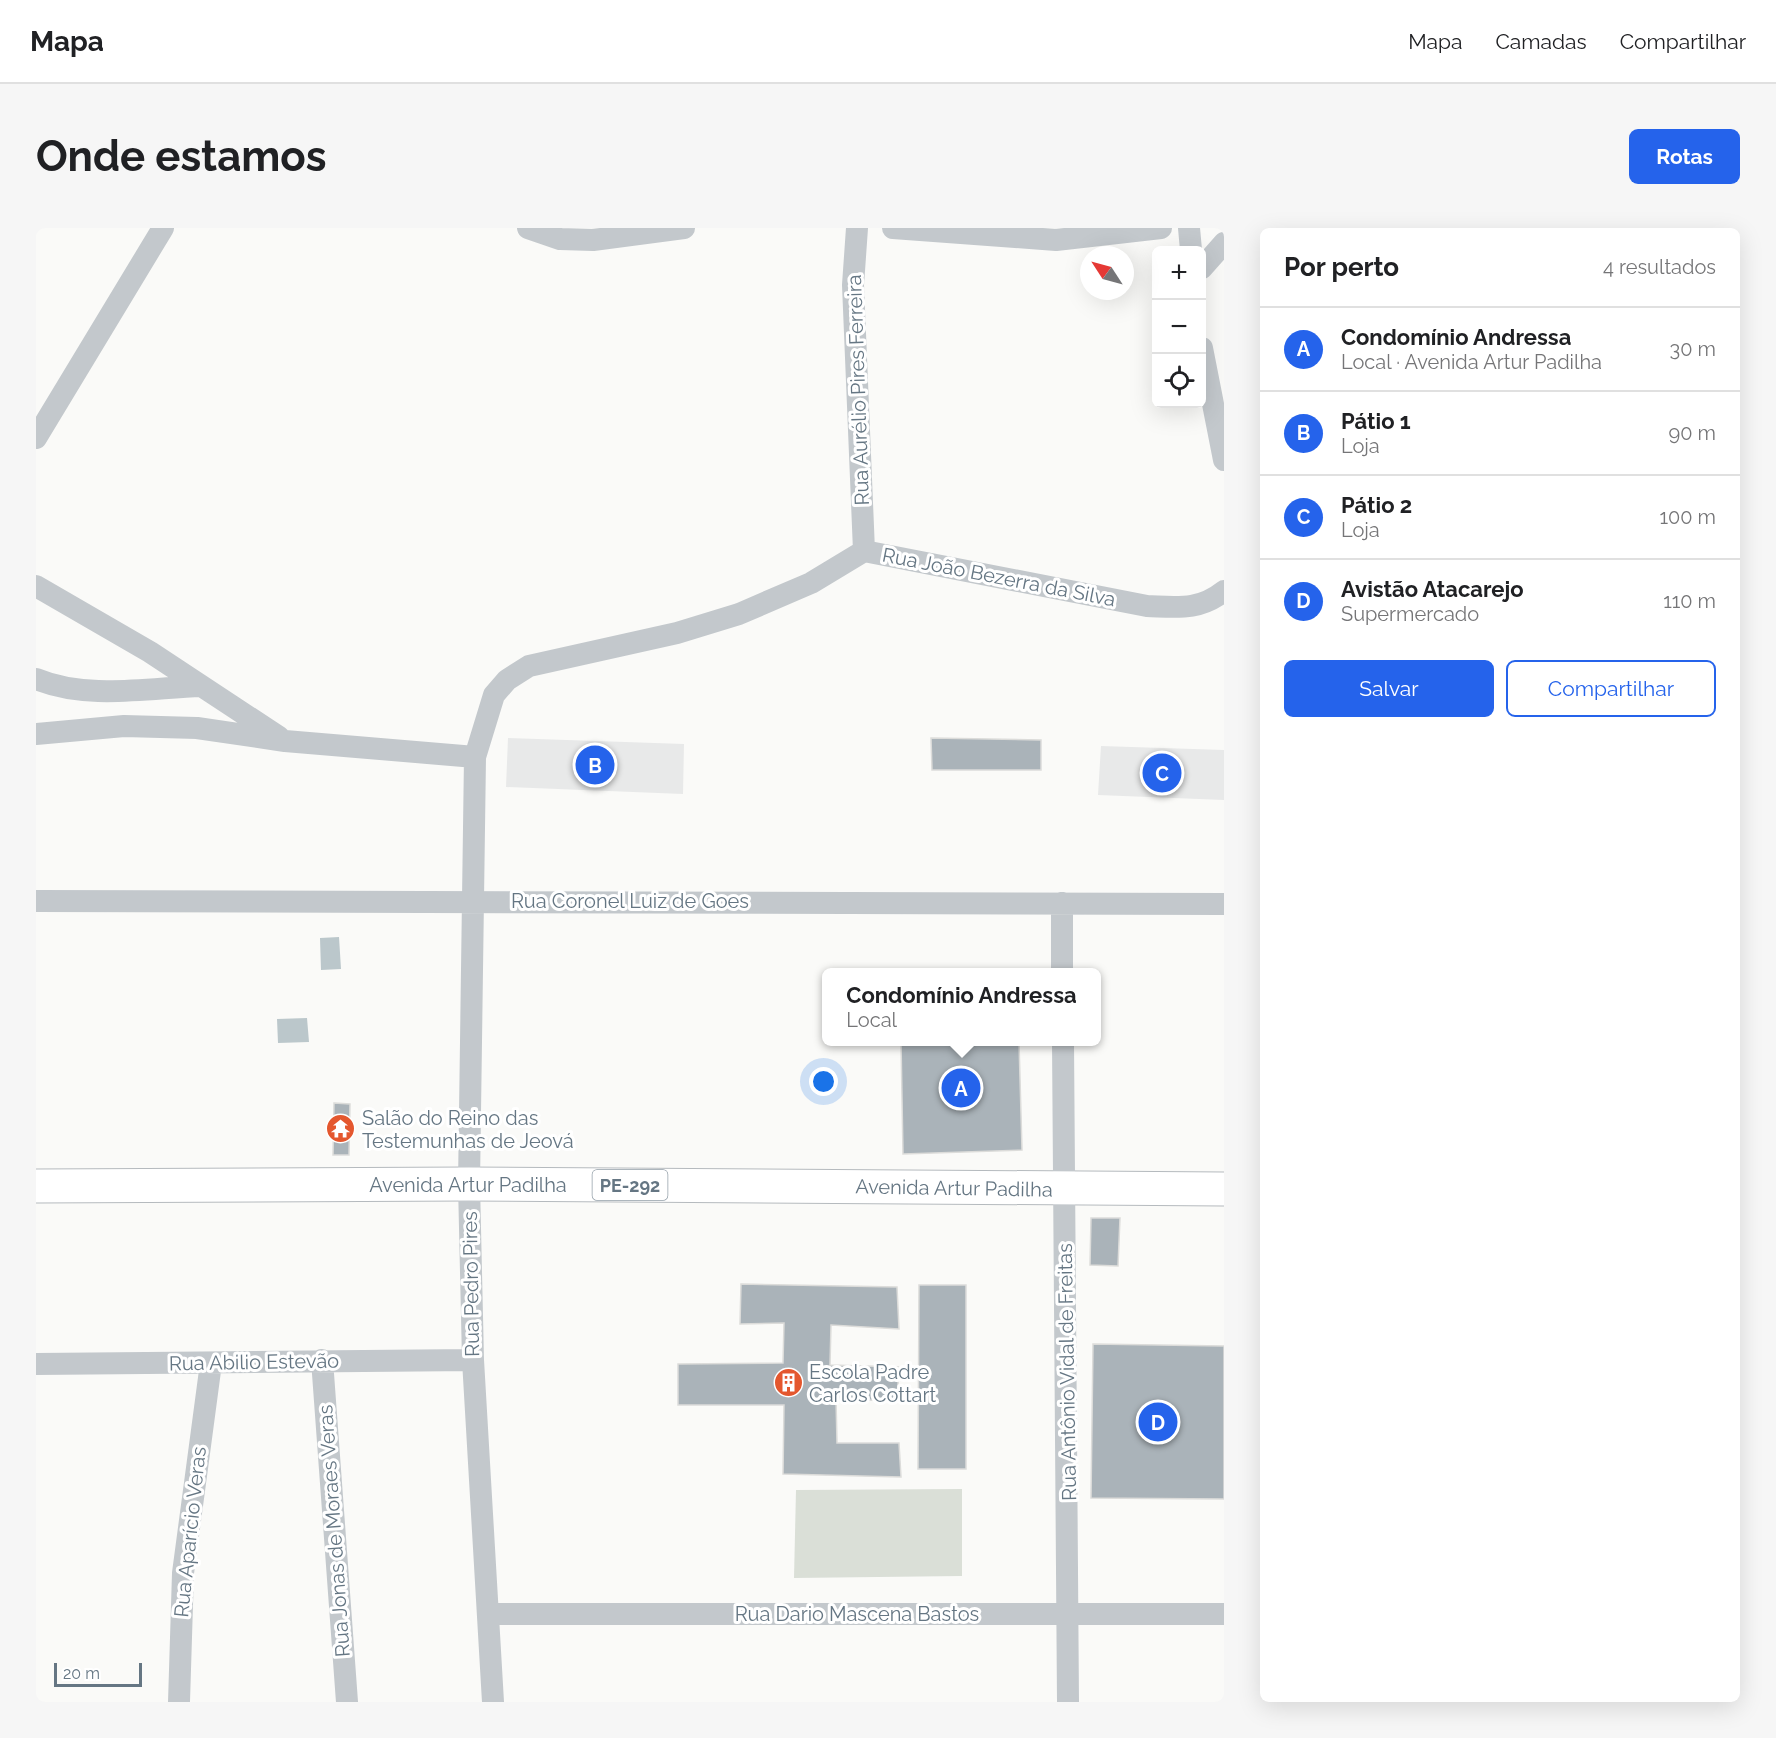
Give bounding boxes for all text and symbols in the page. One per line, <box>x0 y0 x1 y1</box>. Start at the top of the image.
text: Mapa <box>30 25 104 58</box>
text: Mapa <box>1408 29 1462 54</box>
text: Camadas <box>1495 29 1587 54</box>
text: Compartilhar <box>1620 29 1746 54</box>
button: Rotas <box>1629 129 1740 184</box>
text: Onde estamos <box>36 132 327 181</box>
north arrow <box>1080 246 1134 300</box>
map controls <box>1152 246 1206 408</box>
button: + <box>1152 246 1206 300</box>
text: Por perto <box>1284 252 1399 282</box>
text: 4 resultados <box>1603 255 1716 279</box>
street label: Rua Aurélio Pires Ferreira <box>842 274 874 506</box>
button: − <box>1152 300 1206 354</box>
text: Condomínio Andressa <box>1341 324 1571 350</box>
text: A <box>1297 337 1310 361</box>
text: 30 m <box>1670 337 1716 361</box>
text: Local · Avenida Artur Padilha <box>1341 350 1602 374</box>
button: locate <box>1152 354 1206 408</box>
text: Pátio 1 <box>1341 408 1411 434</box>
text: B <box>1297 421 1310 445</box>
text: 90 m <box>1669 421 1716 445</box>
text: Loja <box>1341 434 1380 458</box>
text: Pátio 2 <box>1341 492 1412 518</box>
text: C <box>1297 505 1310 529</box>
text: 100 m <box>1659 505 1716 529</box>
text: Loja <box>1341 518 1380 542</box>
street label: Rua João Bezerra da Silva <box>880 543 1118 611</box>
text: Avistão Atacarejo <box>1341 576 1524 602</box>
text: D <box>1296 589 1311 613</box>
text: 110 m <box>1663 589 1716 613</box>
text: Supermercado <box>1341 602 1479 626</box>
button: Salvar <box>1284 660 1494 717</box>
button: Compartilhar <box>1506 660 1716 717</box>
pin: B <box>576 742 614 788</box>
pin: C <box>1142 750 1182 796</box>
street label: Rua Coronel Luiz de Goes <box>511 889 749 913</box>
popup <box>822 968 1101 1046</box>
text: Condomínio Andressa <box>846 982 1077 1008</box>
text: Local <box>846 1008 897 1032</box>
pin: A <box>942 1066 980 1110</box>
your location <box>809 1067 838 1096</box>
place label: Salão do Reino das Testemunhas de Jeová <box>362 1106 574 1153</box>
temple icon: Salão do Reino das Testemunhas de Jeová <box>325 1113 357 1145</box>
road number: PE-292 <box>592 1170 668 1200</box>
street label: Avenida Artur Padilha <box>369 1173 567 1197</box>
street label: Avenida Artur Padilha <box>855 1174 1053 1202</box>
street label: Rua Pedro Pires <box>458 1211 484 1357</box>
street label: Rua Antônio Vidal de Freitas <box>1053 1243 1081 1501</box>
street label: Rua Abilio Estevão <box>169 1349 339 1375</box>
place label: Escola Padre Carlos Cottart <box>809 1360 937 1407</box>
building icon: Escola Padre Carlos Cottart <box>772 1367 804 1399</box>
pin: D <box>1138 1400 1178 1444</box>
street label: Rua Jonas de Moraes Veras <box>313 1404 355 1658</box>
street label: Rua Aparício Veras <box>169 1445 211 1619</box>
street label: Rua Dario Mascena Bastos <box>735 1602 979 1626</box>
scale bar <box>54 1660 142 1688</box>
text: 20 m <box>63 1664 100 1683</box>

